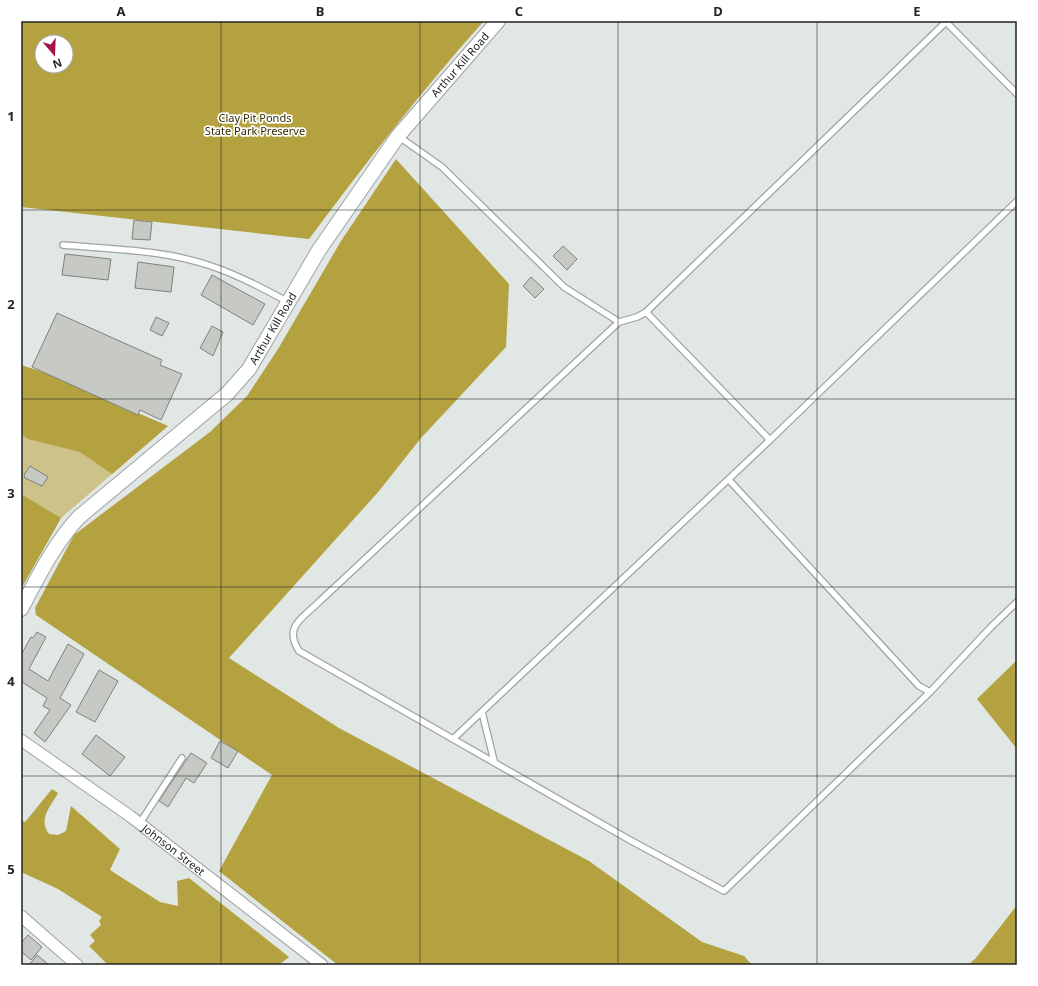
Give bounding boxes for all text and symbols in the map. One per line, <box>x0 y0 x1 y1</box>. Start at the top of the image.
text: A <box>117 2 126 20</box>
text: B <box>316 2 324 20</box>
text: C <box>515 2 523 20</box>
text: D <box>713 2 723 20</box>
text: E <box>913 2 921 20</box>
street label: Arthur Kill Road <box>427 29 492 100</box>
north arrow <box>34 34 74 74</box>
text: N <box>51 55 64 72</box>
text: 1 <box>7 107 15 125</box>
park label: Clay Pit Ponds State Park Preserve <box>205 110 305 138</box>
street label: Arthur Kill Road <box>245 289 300 367</box>
text: 2 <box>7 295 15 313</box>
text: 3 <box>7 484 15 502</box>
text: 4 <box>7 672 15 690</box>
street label: Johnson Street <box>139 820 208 879</box>
text: 5 <box>7 860 15 878</box>

